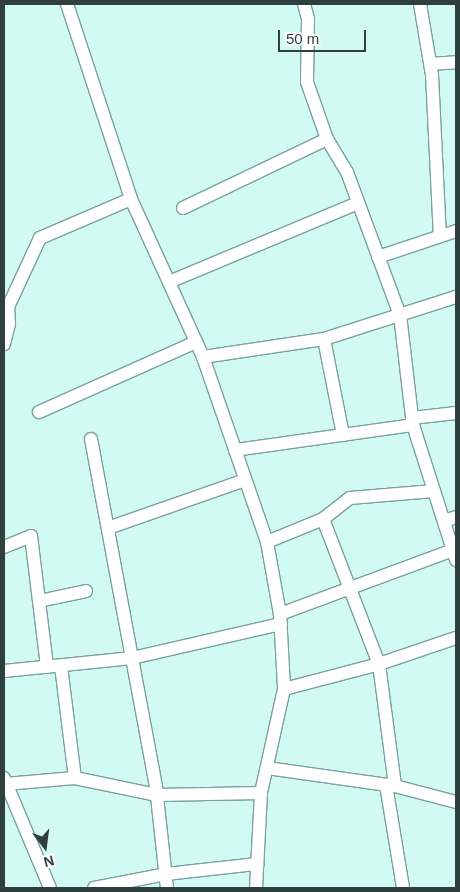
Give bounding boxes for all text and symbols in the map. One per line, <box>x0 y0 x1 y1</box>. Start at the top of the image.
scale bar <box>280 20 368 52</box>
text: 50 m <box>286 30 319 47</box>
north arrow <box>20 822 70 872</box>
text: N <box>42 852 56 871</box>

